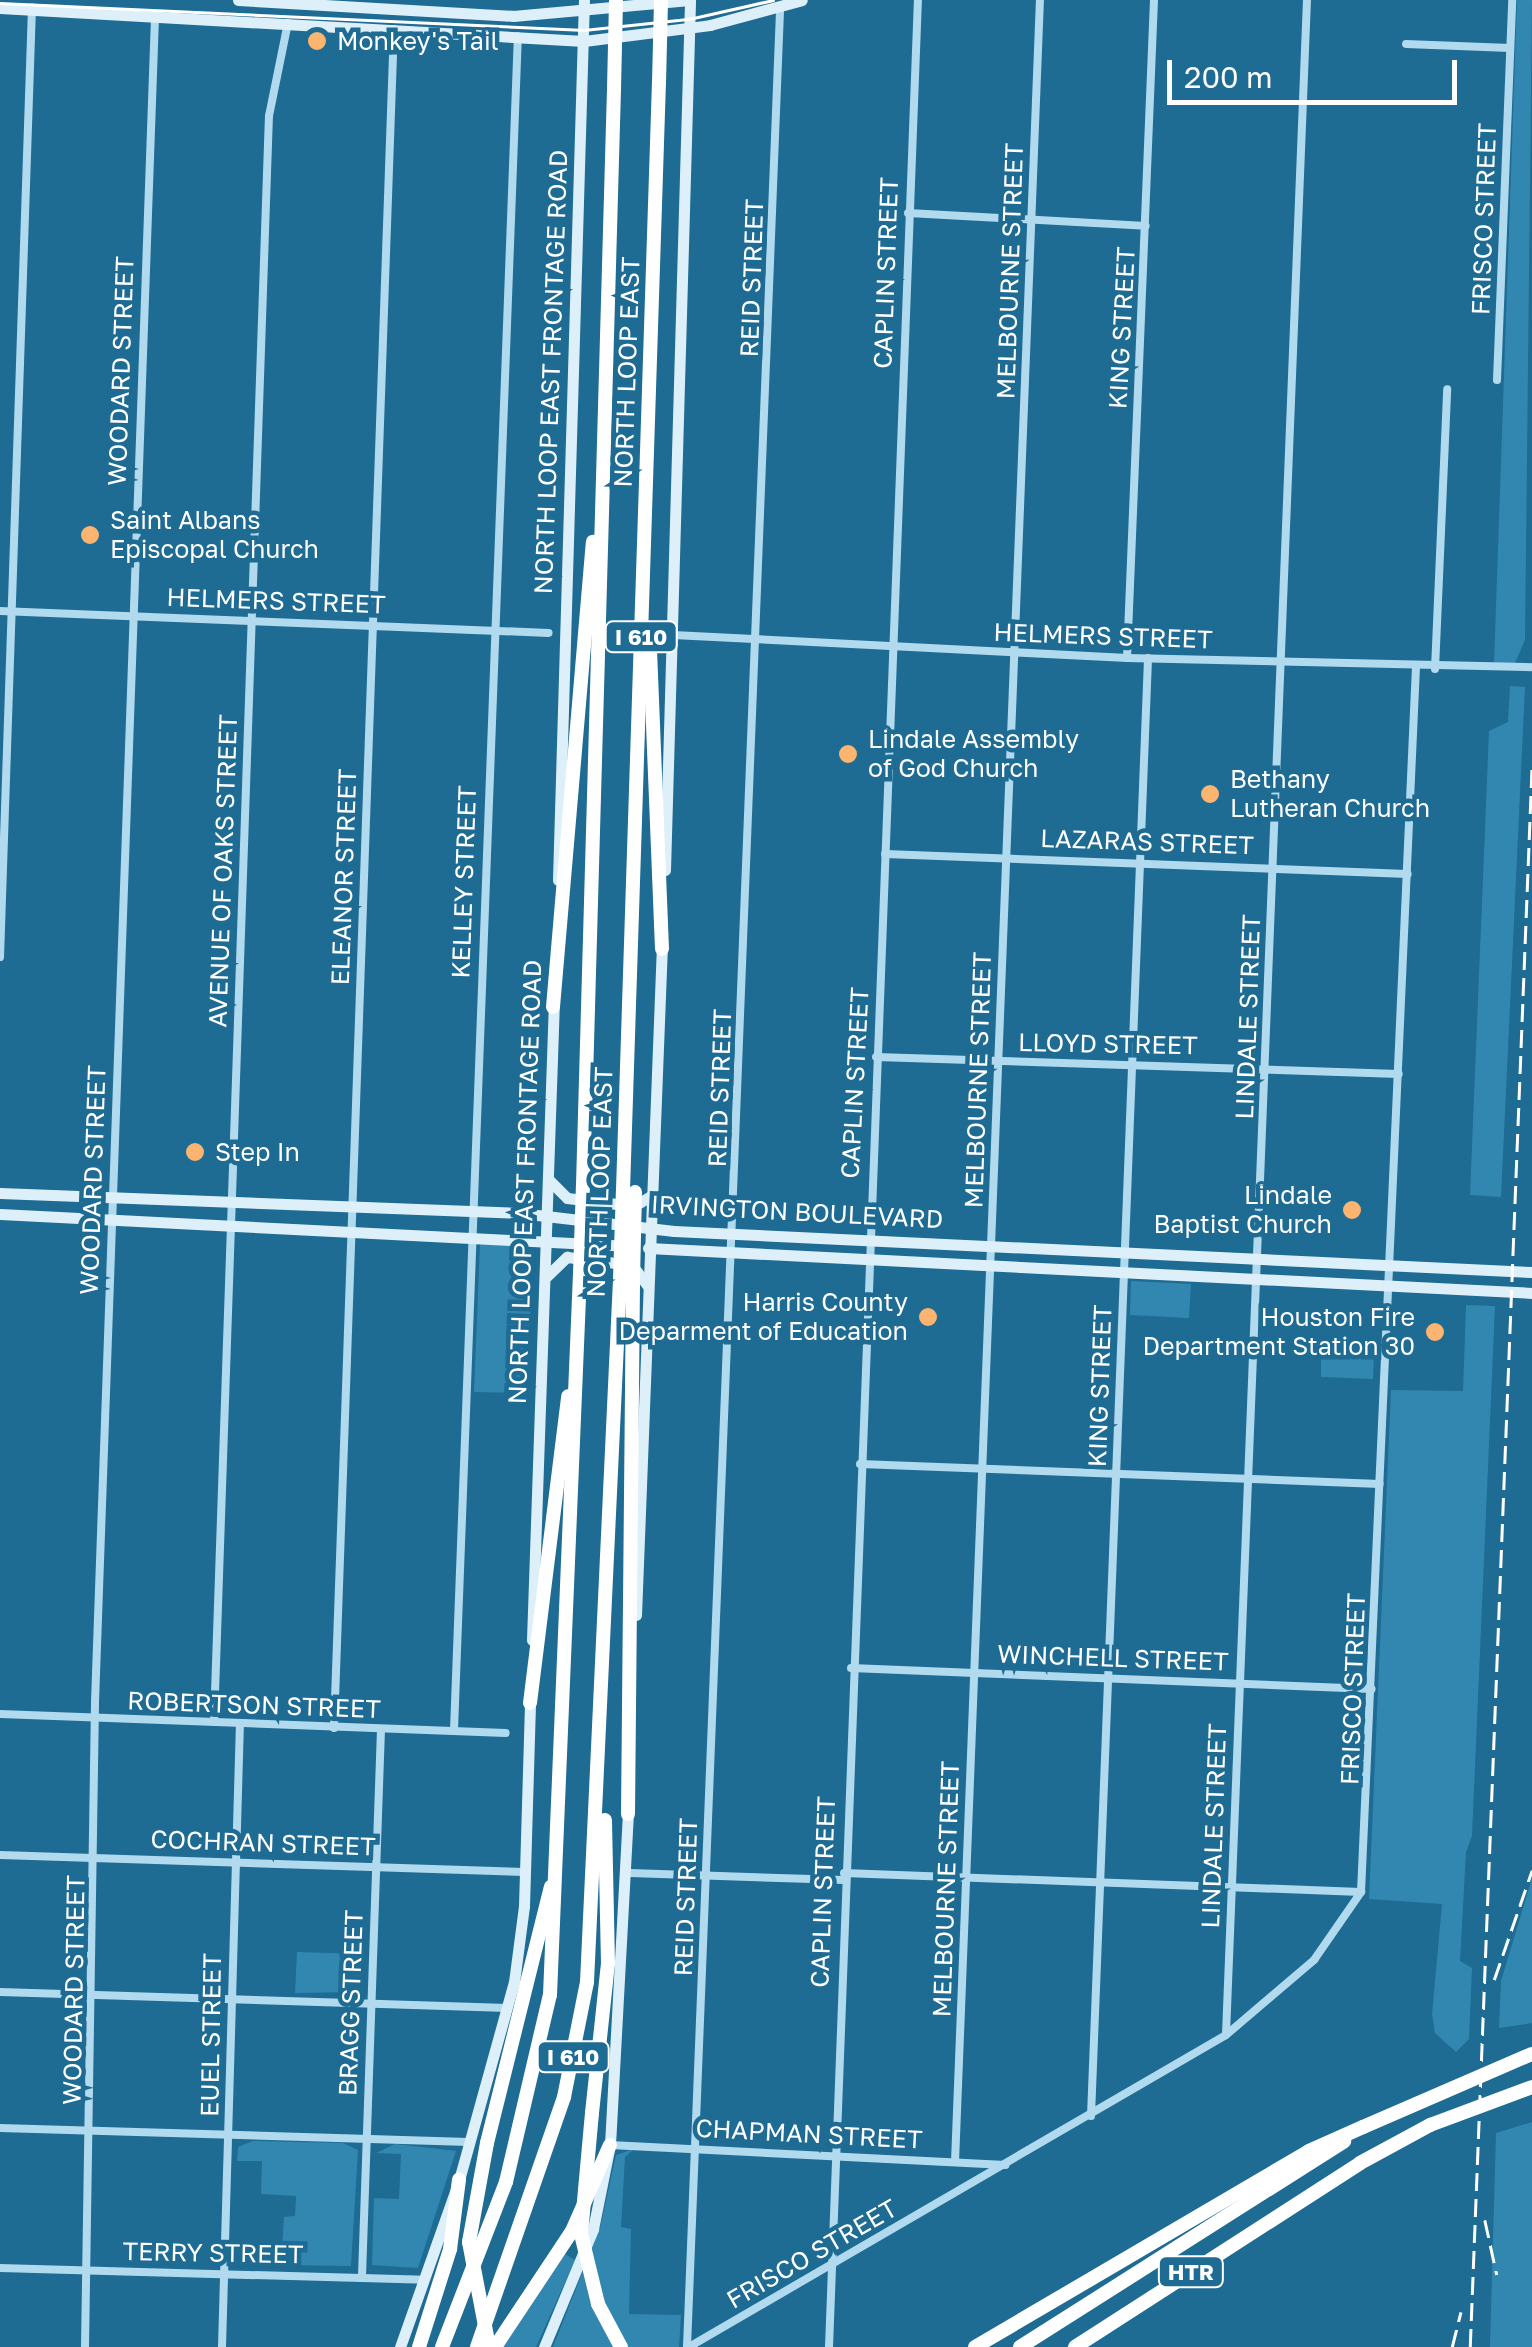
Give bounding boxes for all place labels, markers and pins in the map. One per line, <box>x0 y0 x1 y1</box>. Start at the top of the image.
place label: Monkey's Tail <box>337 26 499 56</box>
marker: Monkey's Tail <box>306 30 328 52</box>
place label: Saint Albans Episcopal Church <box>110 506 319 565</box>
marker: Saint Albans Episcopal Church <box>79 524 101 546</box>
place label: Lindale Assembly of God Church <box>868 725 1079 784</box>
marker: Lindale Assembly of God Church <box>837 743 859 765</box>
place label: Bethany Lutheran Church <box>1230 765 1430 824</box>
marker: Bethany Lutheran Church <box>1199 783 1221 805</box>
place label: Step In <box>215 1137 300 1167</box>
marker: Step In <box>184 1141 206 1163</box>
place label: Lindale Baptist Church <box>1154 1181 1332 1240</box>
marker: Lindale Baptist Church <box>1341 1199 1363 1221</box>
place label: Harris County Deparment of Education <box>619 1288 908 1347</box>
place label: Houston Fire Department Station 30 <box>1142 1303 1415 1362</box>
marker: Harris County Deparment of Education <box>917 1306 939 1328</box>
marker: Houston Fire Department Station 30 <box>1424 1321 1446 1343</box>

